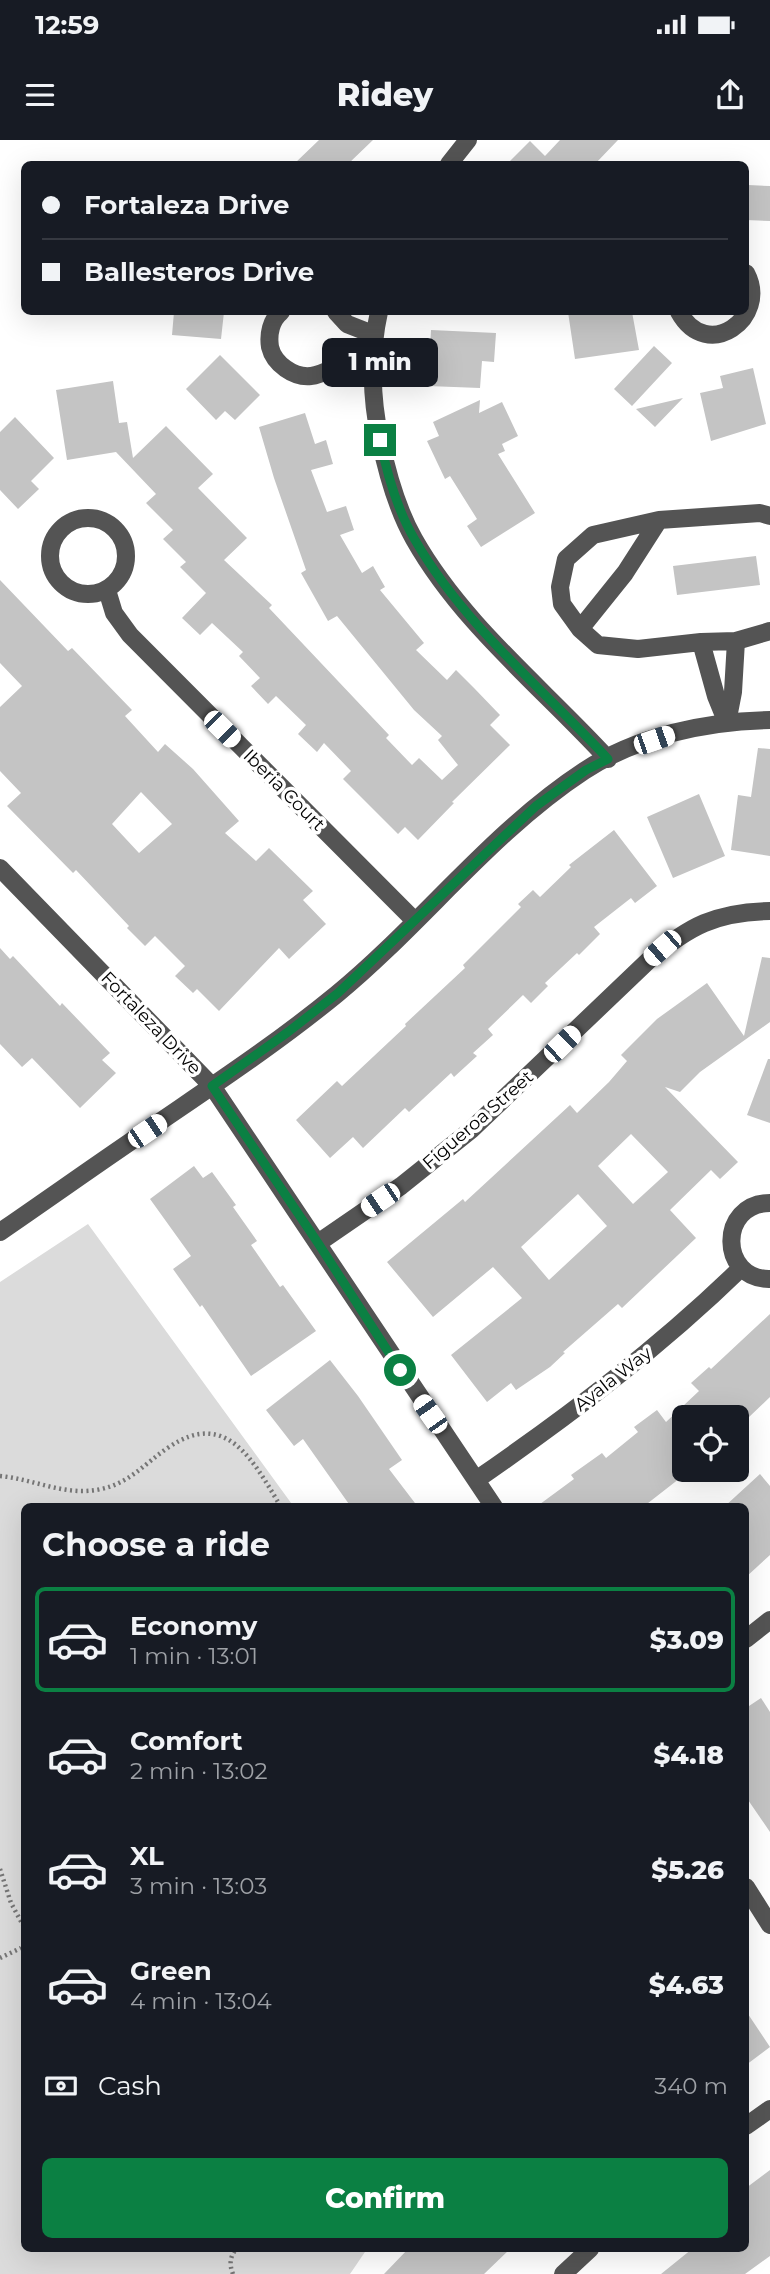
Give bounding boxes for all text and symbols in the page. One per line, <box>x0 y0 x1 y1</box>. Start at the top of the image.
text: 12:59 <box>35 9 99 41</box>
text: Ridey <box>337 75 433 114</box>
icon: menu <box>21 76 59 114</box>
icon: share <box>711 76 749 114</box>
text: Fortaleza Drive <box>84 189 289 221</box>
text: Ballesteros Drive <box>84 256 314 288</box>
callout: 1 min <box>322 338 438 387</box>
text: 1 min <box>348 348 412 376</box>
route end <box>364 424 396 456</box>
car <box>200 707 245 751</box>
car <box>631 723 678 757</box>
street label: Iberia Court <box>239 745 329 835</box>
car <box>640 926 685 970</box>
street label: Fortaleza Drive <box>96 967 206 1079</box>
car <box>540 1022 585 1066</box>
street label: Figueroa Street <box>418 1066 538 1174</box>
car <box>124 1111 171 1151</box>
car <box>357 1180 404 1220</box>
street label: Ayala Way <box>570 1342 656 1416</box>
route start <box>384 1354 416 1386</box>
car <box>410 1391 451 1437</box>
map controls <box>672 1405 749 1482</box>
button: locate <box>672 1405 749 1482</box>
text: Choose a ride <box>42 1525 270 1564</box>
icon: car <box>46 1608 109 1671</box>
text: Economy <box>130 1610 257 1642</box>
text: $3.09 <box>650 1624 724 1656</box>
text: 1 min · 13:01 <box>130 1642 258 1670</box>
icon: car <box>46 1723 109 1786</box>
text: Comfort <box>130 1725 242 1757</box>
text: $4.18 <box>653 1739 724 1771</box>
text: 2 min · 13:02 <box>130 1757 268 1785</box>
icon: car <box>46 1838 109 1901</box>
text: XL <box>130 1840 164 1872</box>
text: $5.26 <box>651 1854 724 1886</box>
text: 3 min · 13:03 <box>130 1872 267 1900</box>
icon: car <box>46 1953 109 2016</box>
text: Green <box>130 1955 212 1987</box>
text: $4.63 <box>649 1969 724 2001</box>
text: 4 min · 13:04 <box>130 1987 272 2015</box>
icon: cash <box>42 2067 80 2105</box>
text: Cash <box>98 2070 162 2102</box>
text: 340 m <box>654 2072 728 2100</box>
button: Confirm <box>42 2158 728 2238</box>

